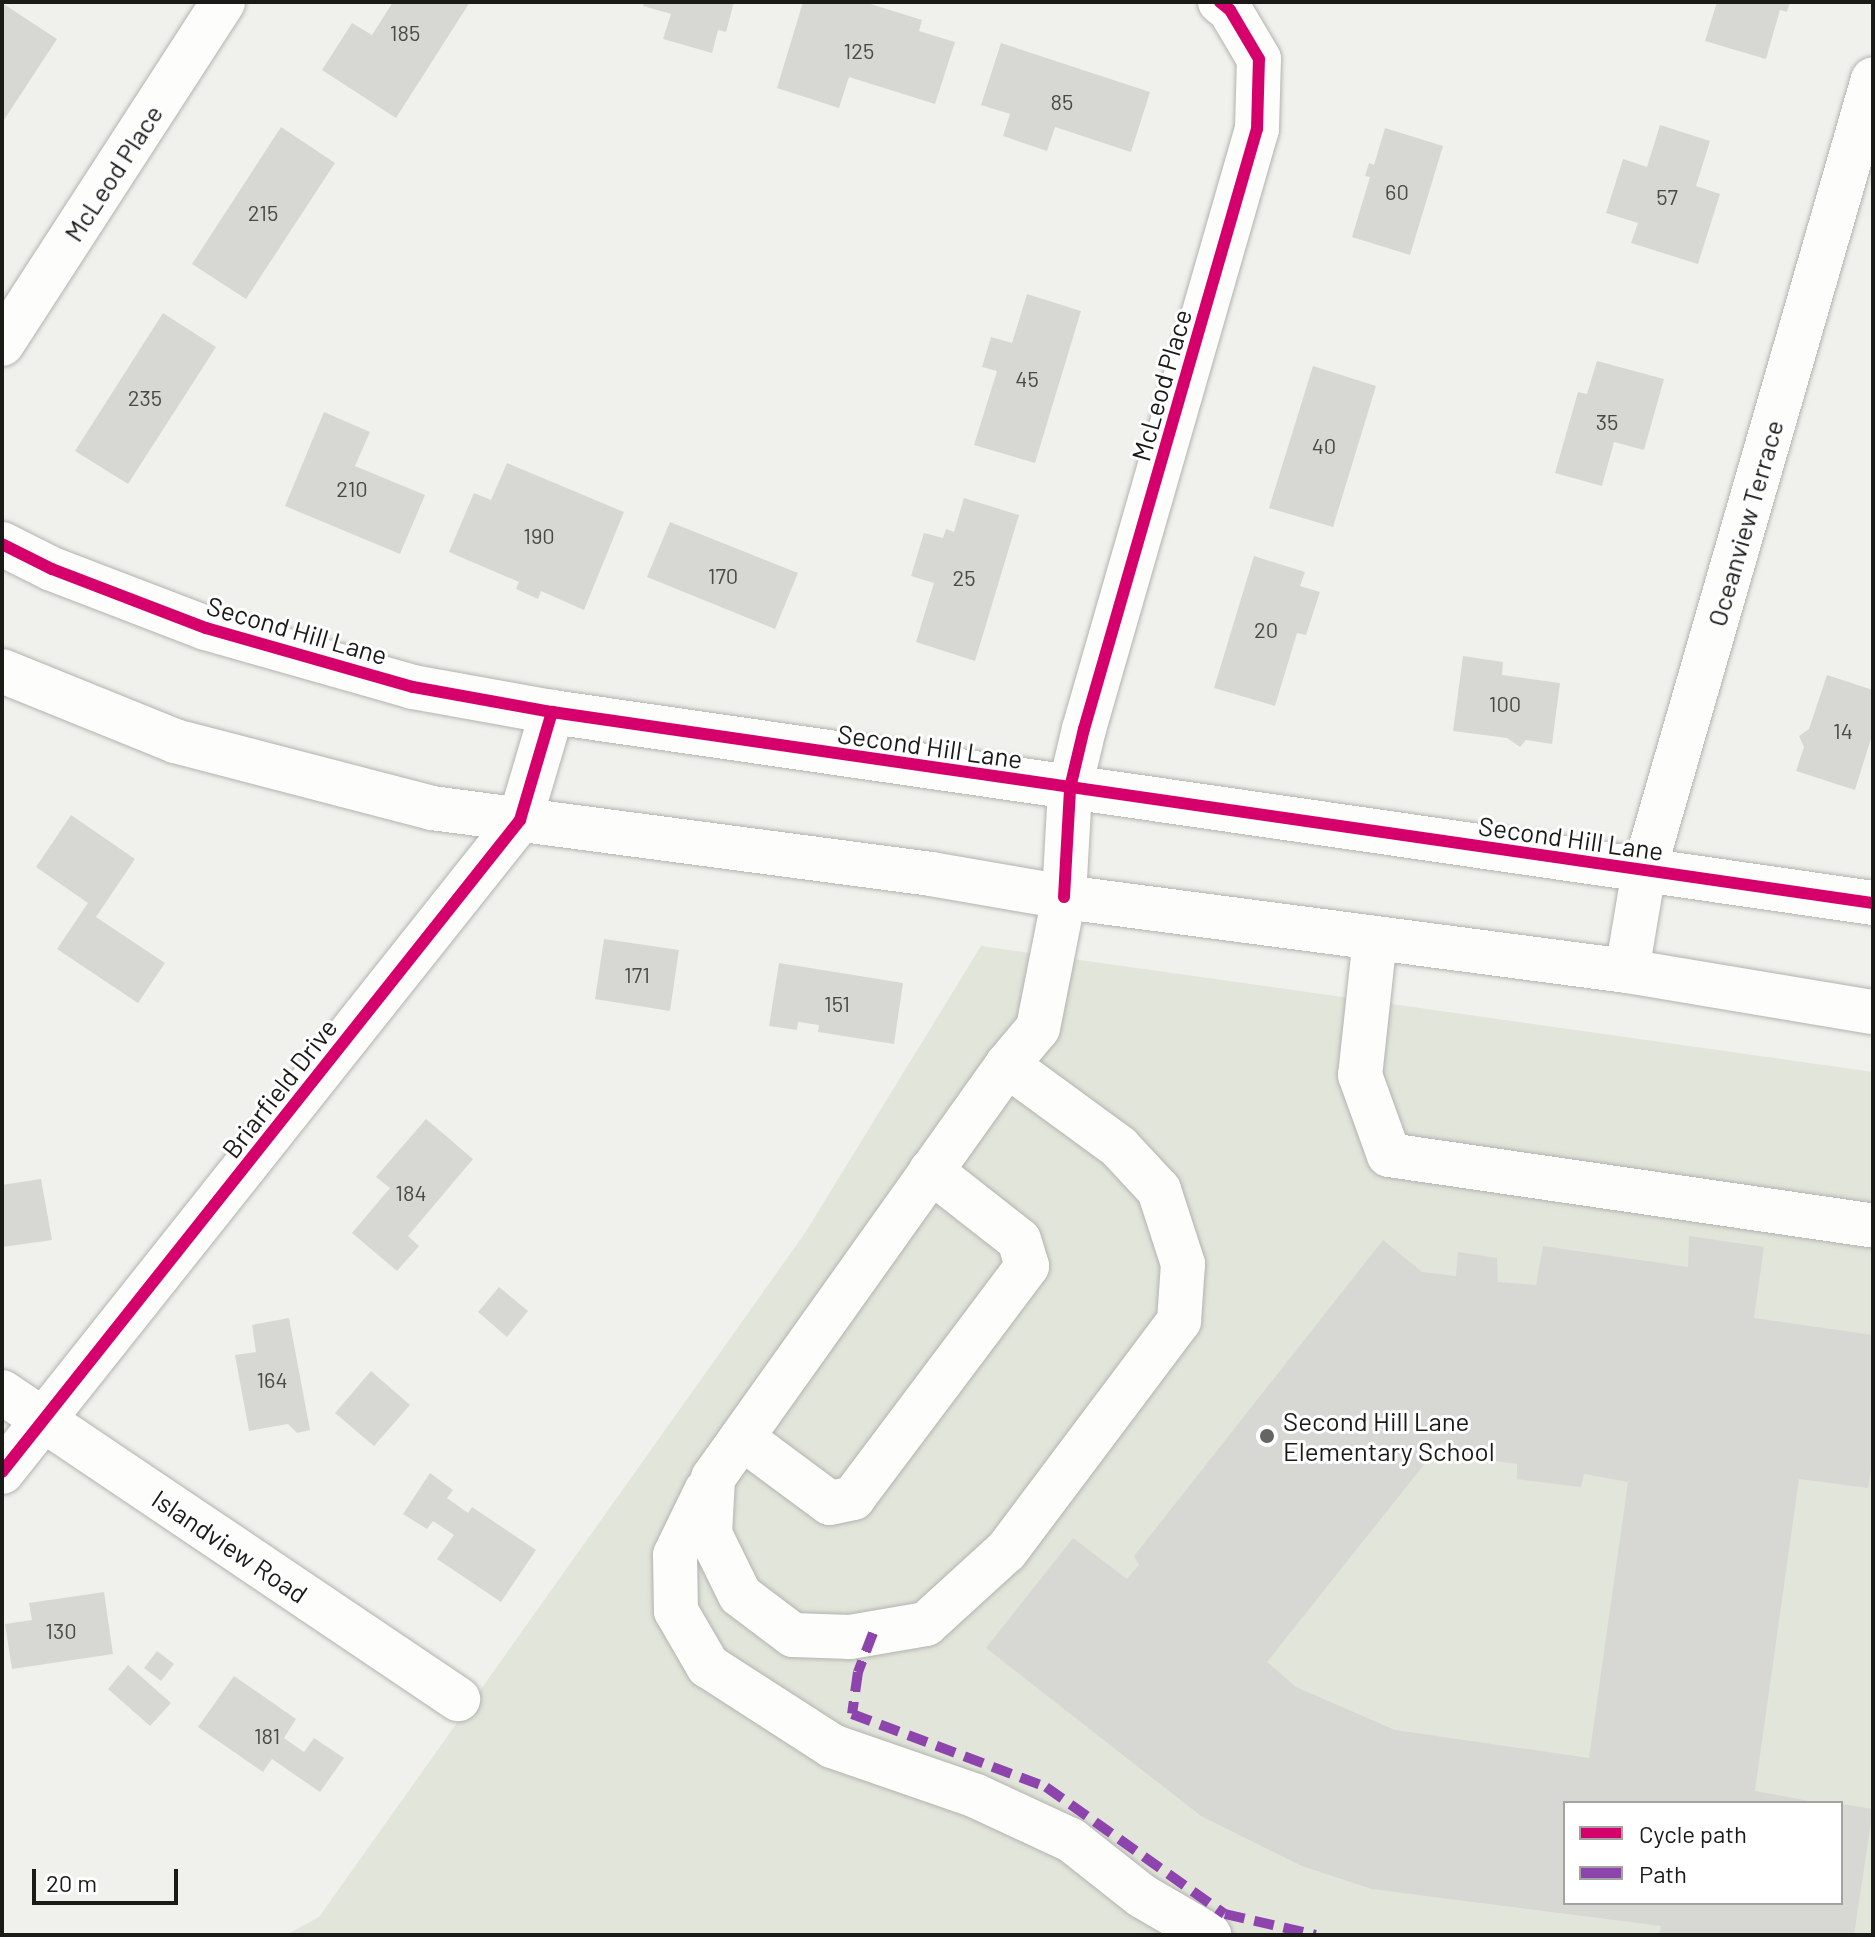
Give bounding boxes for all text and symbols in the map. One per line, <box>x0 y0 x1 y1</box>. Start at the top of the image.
house number: 185 <box>390 20 420 46</box>
house number: 125 <box>844 38 874 64</box>
house number: 85 <box>1051 89 1073 115</box>
street label: McLeod Place <box>57 99 169 247</box>
house number: 60 <box>1385 179 1409 205</box>
house number: 57 <box>1656 184 1678 210</box>
house number: 215 <box>248 200 278 226</box>
street label: McLeod Place <box>1124 306 1198 464</box>
house number: 45 <box>1015 366 1039 392</box>
house number: 235 <box>128 385 162 411</box>
house number: 35 <box>1596 409 1618 435</box>
street label: Oceanview Terrace <box>1701 416 1789 630</box>
house number: 40 <box>1312 433 1336 459</box>
house number: 210 <box>336 476 368 502</box>
house number: 190 <box>523 523 555 549</box>
house number: 170 <box>708 563 738 589</box>
house number: 25 <box>952 565 976 591</box>
street label: Second Hill Lane <box>203 589 391 671</box>
house number: 20 <box>1254 617 1278 643</box>
house number: 100 <box>1489 691 1521 717</box>
street label: Second Hill Lane <box>836 718 1024 774</box>
house number: 14 <box>1833 718 1853 744</box>
street label: Second Hill Lane <box>1477 810 1665 866</box>
house number: 171 <box>624 962 650 988</box>
house number: 151 <box>824 991 850 1017</box>
street label: Briarfield Drive <box>215 1012 343 1164</box>
house number: 184 <box>395 1180 427 1206</box>
house number: 164 <box>256 1367 288 1393</box>
place label: Second Hill Lane Elementary School <box>1283 1405 1495 1466</box>
marker: Second Hill Lane Elementary School <box>1258 1427 1276 1445</box>
street label: Islandview Road <box>146 1483 314 1609</box>
house number: 130 <box>45 1618 77 1644</box>
house number: 181 <box>254 1723 280 1749</box>
legend <box>1563 1801 1843 1905</box>
text: Cycle path <box>1639 1819 1747 1848</box>
scale bar <box>36 1853 182 1903</box>
text: Path <box>1639 1859 1687 1888</box>
text: 20 m <box>46 1868 97 1897</box>

